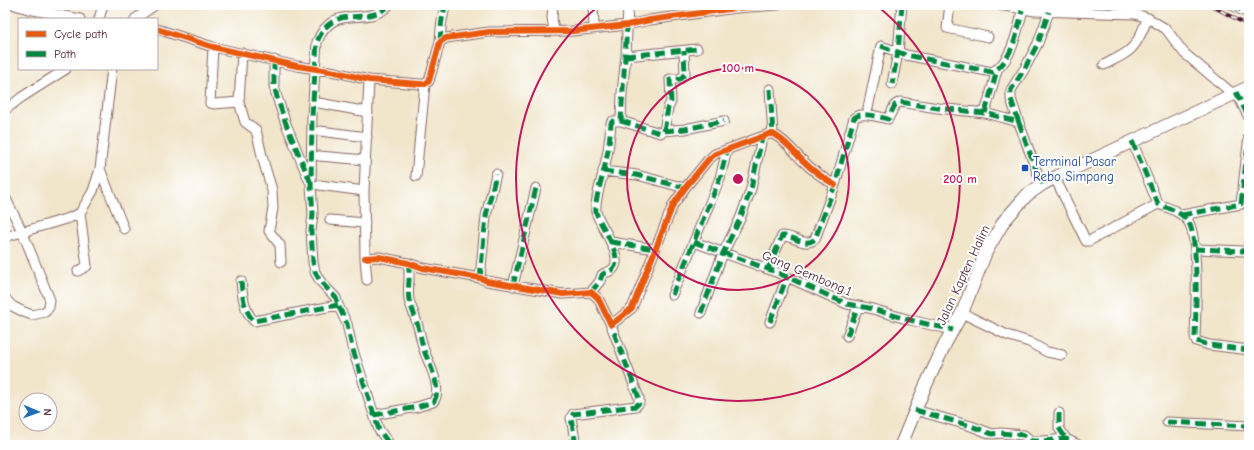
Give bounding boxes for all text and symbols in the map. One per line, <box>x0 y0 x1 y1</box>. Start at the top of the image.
legend <box>18 18 158 70</box>
text: Cycle path <box>54 27 107 41</box>
text: Path <box>54 47 76 61</box>
text: 100 m <box>722 61 754 75</box>
place label: Terminal Pasar Rebo Simpang <box>1033 154 1117 184</box>
marker: Terminal Pasar Rebo Simpang <box>1020 163 1030 173</box>
centre of rings <box>731 172 745 186</box>
text: 200 m <box>943 172 977 186</box>
street label: Jalan Kapten Halim <box>933 223 993 327</box>
street label: Gang Gembong.1 <box>760 247 854 299</box>
north arrow <box>18 392 58 432</box>
text: N <box>41 409 54 416</box>

